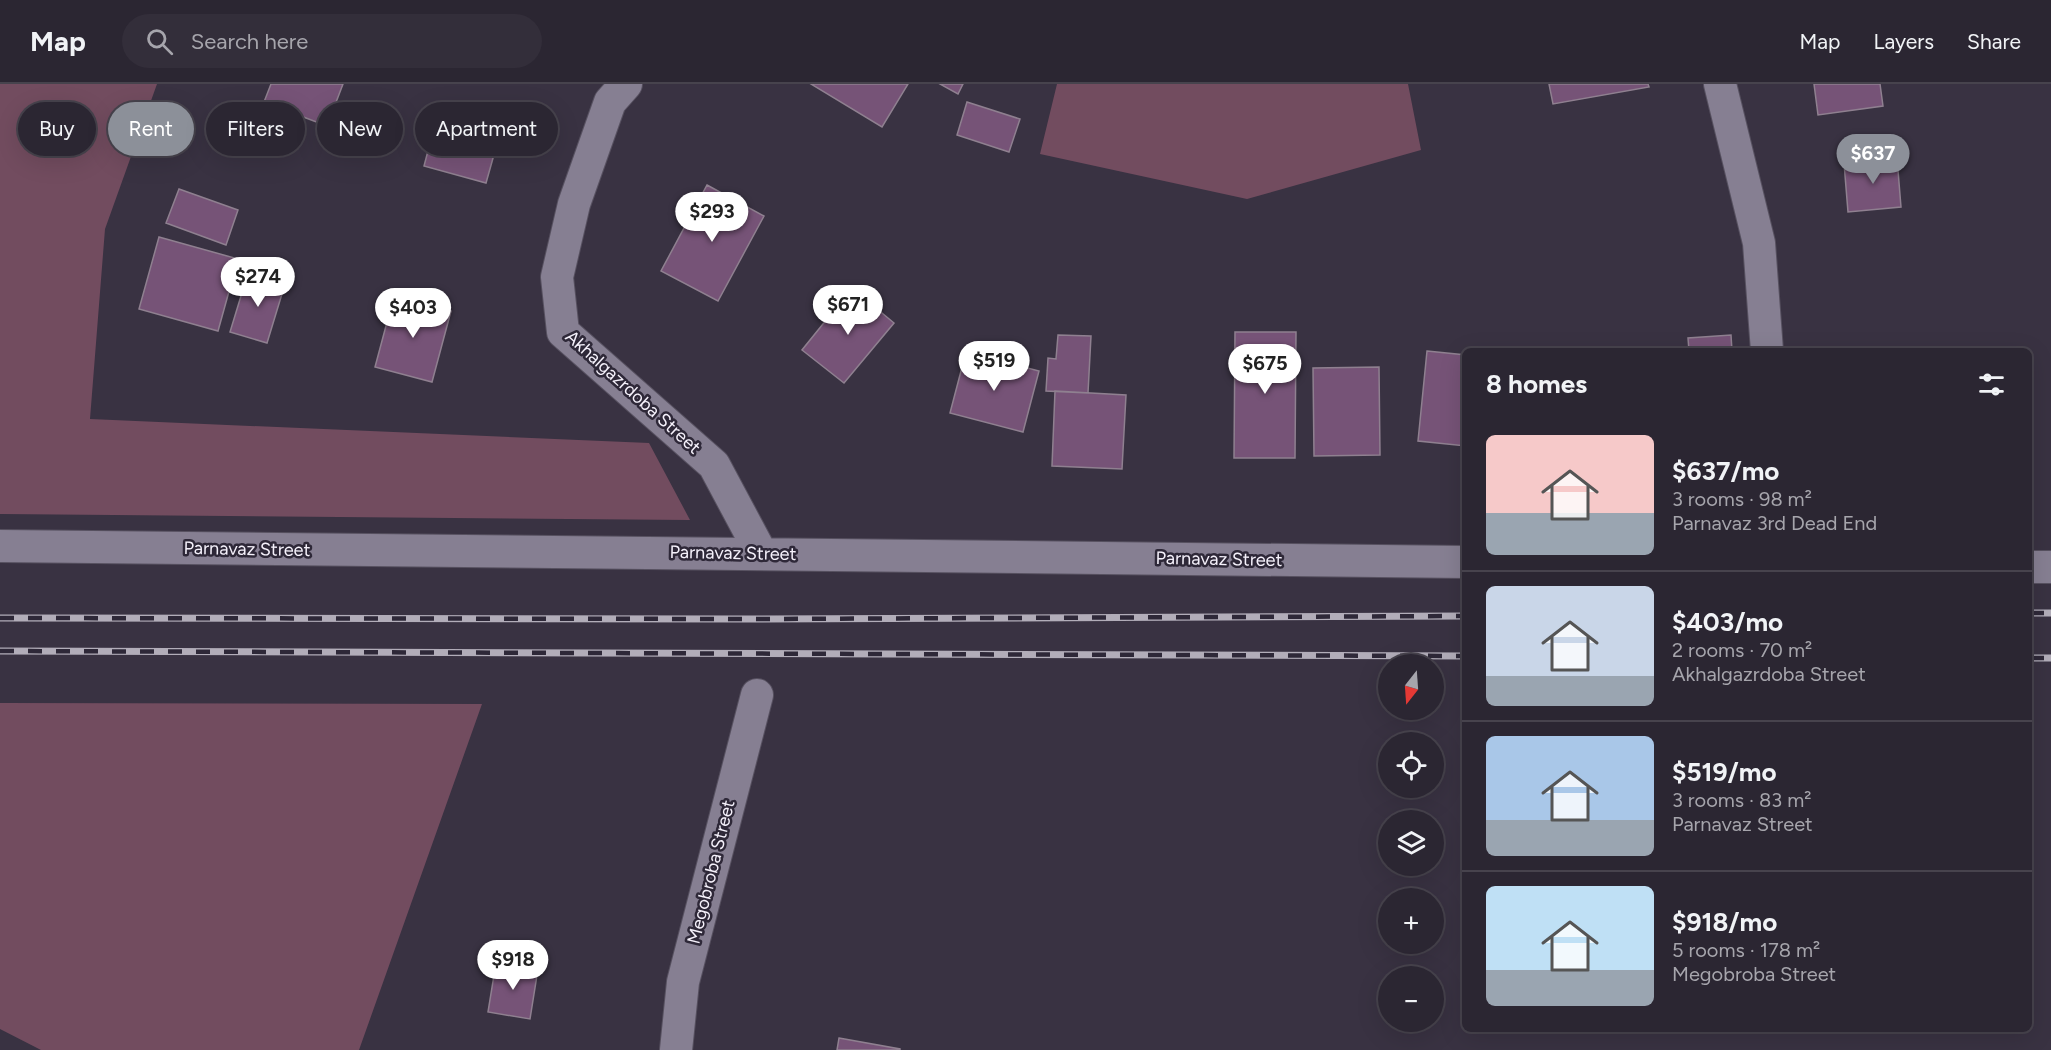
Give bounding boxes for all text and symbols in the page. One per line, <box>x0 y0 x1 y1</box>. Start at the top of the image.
search box <box>122 14 542 68</box>
text: Map <box>30 24 86 58</box>
icon: search <box>143 25 176 58</box>
text: Search here <box>191 28 308 55</box>
text: Map <box>1800 29 1840 54</box>
text: Layers <box>1873 29 1934 54</box>
text: Share <box>1967 29 2021 54</box>
chip: Buy <box>18 102 96 156</box>
chip: Rent <box>108 102 194 156</box>
chip: Filters <box>206 102 305 156</box>
chip: New <box>317 102 403 156</box>
chip: Apartment <box>415 102 558 156</box>
pin: $637 <box>1837 134 1909 185</box>
text: $637 <box>1851 141 1895 165</box>
pin: $293 <box>676 192 748 243</box>
text: $293 <box>689 199 735 223</box>
pin: $274 <box>222 257 294 308</box>
text: $274 <box>235 264 281 288</box>
pin: $671 <box>812 285 884 336</box>
pin: $403 <box>377 288 449 339</box>
text: $671 <box>827 292 869 316</box>
text: $403 <box>389 295 437 319</box>
street label: Akhalgazrdoba Street <box>561 325 705 459</box>
pin: $519 <box>958 341 1030 392</box>
pin: $675 <box>1229 344 1301 395</box>
text: $519 <box>973 348 1015 372</box>
text: $675 <box>1242 351 1288 375</box>
text: 8 homes <box>1486 368 1587 400</box>
icon: filters <box>1975 368 2008 401</box>
text: $637/mo <box>1672 455 1779 487</box>
icon: home <box>1534 459 1606 531</box>
text: 3 rooms · 98 m² <box>1672 487 1812 511</box>
text: Parnavaz 3rd Dead End <box>1672 511 1877 535</box>
street label: Parnavaz Street <box>184 537 311 561</box>
street label: Parnavaz Street <box>670 541 797 565</box>
street label: Parnavaz Street <box>1156 547 1283 571</box>
text: $403/mo <box>1672 606 1783 638</box>
icon: home <box>1534 610 1606 682</box>
text: 2 rooms · 70 m² <box>1672 638 1812 662</box>
north arrow <box>1378 654 1444 720</box>
map controls <box>1378 654 1444 1032</box>
text: Akhalgazrdoba Street <box>1672 662 1866 686</box>
button: locate <box>1378 732 1444 798</box>
text: $519/mo <box>1672 756 1777 788</box>
icon: home <box>1534 760 1606 832</box>
text: 3 rooms · 83 m² <box>1672 788 1811 812</box>
street label: Megobroba Street <box>682 797 740 946</box>
button: layers <box>1378 810 1444 876</box>
text: Parnavaz Street <box>1672 812 1813 836</box>
button: + <box>1378 888 1444 954</box>
text: $918/mo <box>1672 906 1777 938</box>
icon: home <box>1534 910 1606 982</box>
text: 5 rooms · 178 m² <box>1672 938 1820 962</box>
pin: $918 <box>477 940 549 991</box>
text: $918 <box>491 947 535 971</box>
text: Megobroba Street <box>1672 962 1836 986</box>
button: − <box>1378 966 1444 1032</box>

